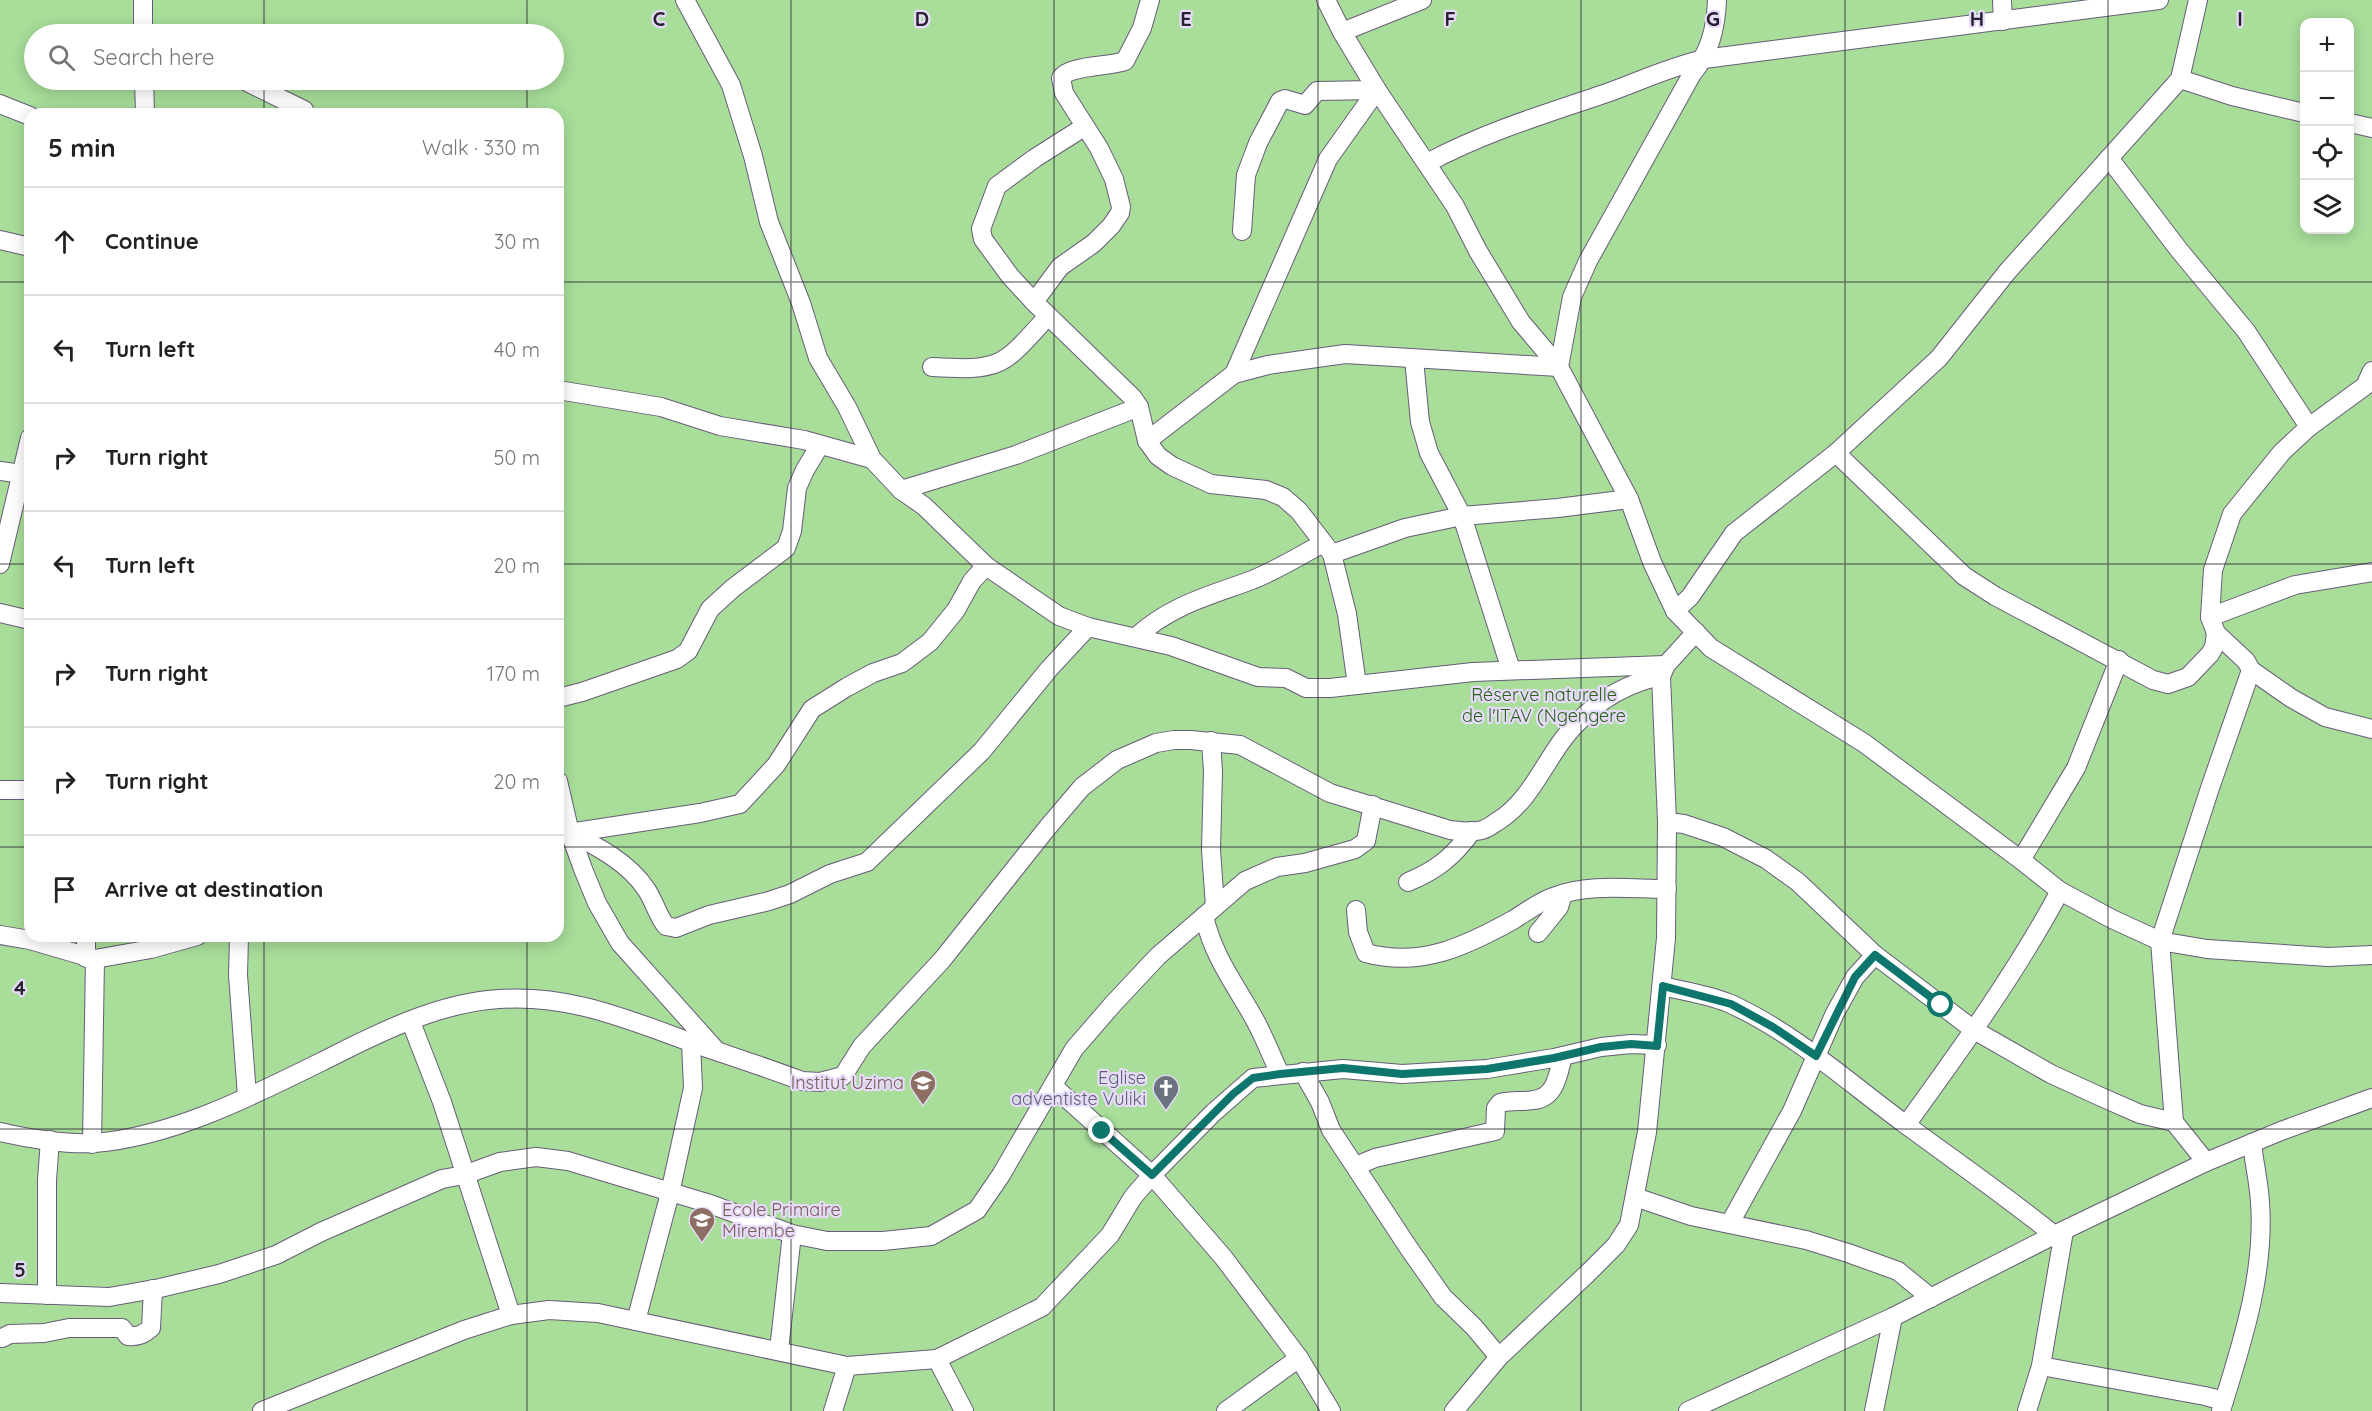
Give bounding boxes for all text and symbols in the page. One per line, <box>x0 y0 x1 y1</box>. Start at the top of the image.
text: C <box>653 6 666 31</box>
text: D <box>915 6 929 31</box>
text: E <box>1180 6 1192 31</box>
text: F <box>1444 6 1456 31</box>
text: G <box>1706 6 1720 31</box>
text: H <box>1970 6 1984 31</box>
text: I <box>2237 6 2243 31</box>
map controls <box>2300 18 2354 234</box>
button: + <box>2300 18 2354 72</box>
search box <box>24 24 564 90</box>
icon: search <box>45 41 78 74</box>
text: Search here <box>93 43 214 71</box>
button: − <box>2300 72 2354 126</box>
button: locate <box>2300 126 2354 180</box>
text: 5 min <box>48 131 116 164</box>
text: Walk · 330 m <box>422 135 540 160</box>
button: layers <box>2300 180 2354 234</box>
icon: ahead <box>48 225 81 258</box>
text: Continue <box>105 227 199 255</box>
text: 30 m <box>494 229 540 254</box>
icon: left <box>48 333 81 366</box>
text: Turn left <box>105 335 195 363</box>
text: 40 m <box>494 337 540 362</box>
icon: right <box>48 441 81 474</box>
text: Turn right <box>105 443 209 471</box>
text: 50 m <box>494 445 540 470</box>
icon: left <box>48 549 81 582</box>
text: Turn left <box>105 551 195 579</box>
text: 20 m <box>493 553 540 578</box>
icon: right <box>48 657 81 690</box>
text: Turn right <box>105 659 209 687</box>
text: 170 m <box>487 661 540 686</box>
park label: Réserve naturelle de l'ITAV (Ngengere <box>1462 683 1626 727</box>
icon: right <box>48 765 81 798</box>
text: Turn right <box>105 767 209 795</box>
text: 20 m <box>493 769 540 794</box>
icon: arrive <box>48 873 81 906</box>
text: Arrive at destination <box>105 875 323 903</box>
text: 4 <box>14 975 26 1000</box>
route start <box>1927 991 1953 1017</box>
place label: Eglise adventiste Vuliki <box>1011 1066 1146 1110</box>
school or university icon: Institut Uzima <box>908 1068 938 1106</box>
place label: Institut Uzima <box>791 1071 904 1094</box>
church icon: Eglise adventiste Vuliki <box>1151 1073 1181 1111</box>
route end <box>1088 1117 1114 1143</box>
place label: Ecole Primaire Mirembe <box>722 1198 841 1242</box>
school or university icon: Ecole Primaire Mirembe <box>687 1205 717 1243</box>
text: 5 <box>14 1257 26 1282</box>

